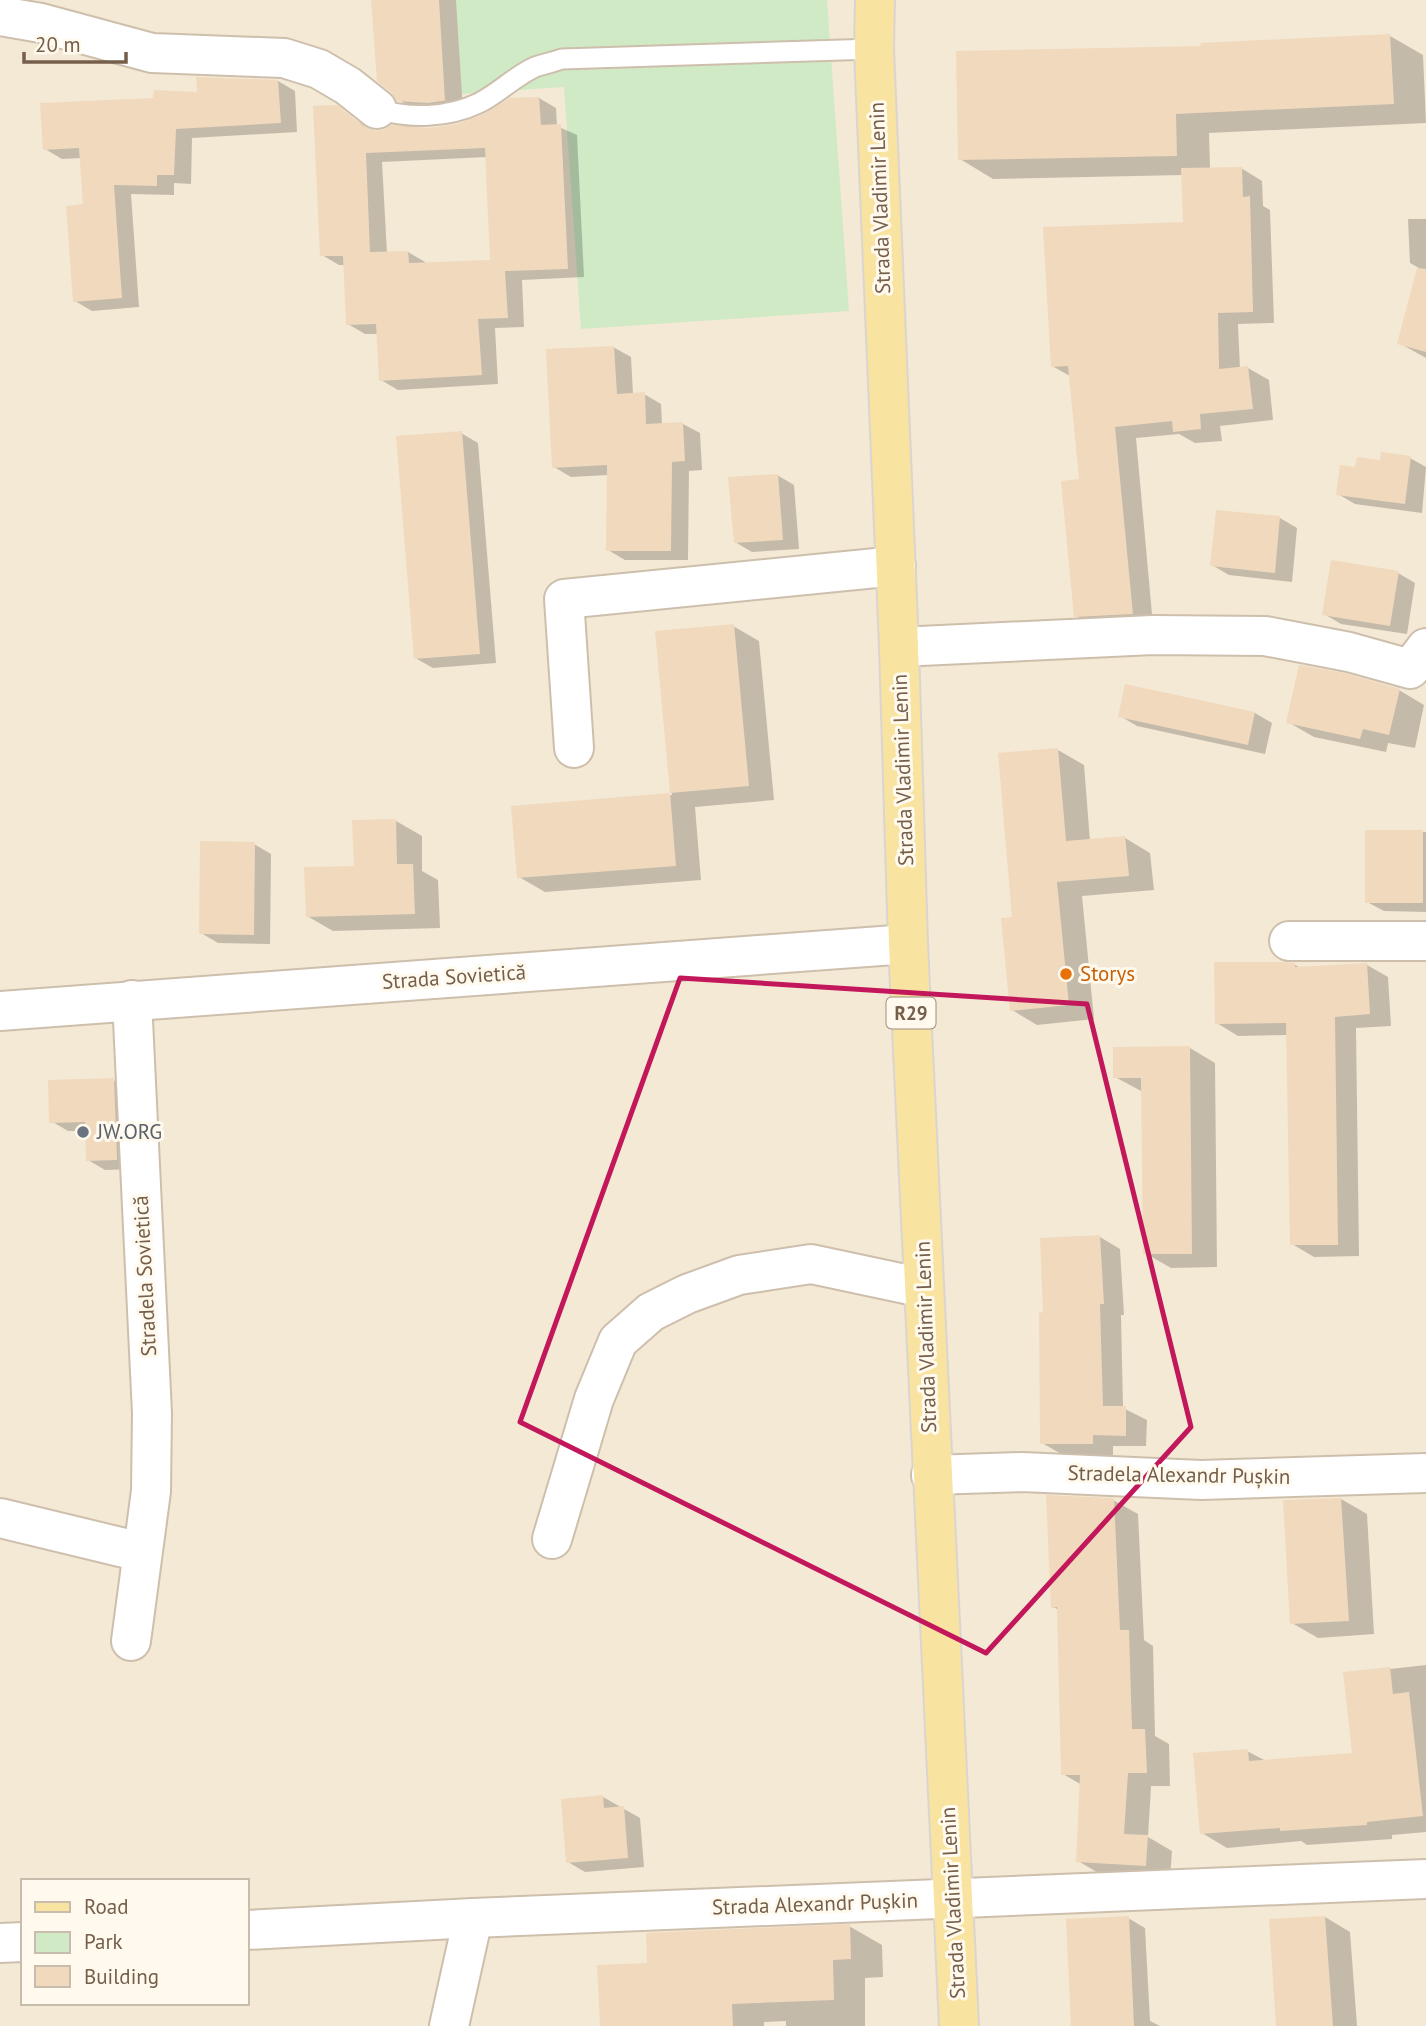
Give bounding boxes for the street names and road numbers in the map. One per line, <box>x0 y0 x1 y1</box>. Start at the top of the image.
street label: Strada Vladimir Lenin <box>863 101 896 295</box>
street label: Strada Vladimir Lenin <box>886 673 919 867</box>
street label: Strada Sovietică <box>381 958 527 995</box>
road number: R29 <box>886 998 936 1028</box>
street label: Stradela Sovietică <box>127 1195 162 1357</box>
street label: Strada Vladimir Lenin <box>909 1240 942 1434</box>
street label: Stradela Alexandr Pușkin <box>1067 1459 1291 1490</box>
street label: Strada Vladimir Lenin <box>934 1806 971 2000</box>
street label: Strada Alexandr Pușkin <box>711 1886 918 1921</box>

